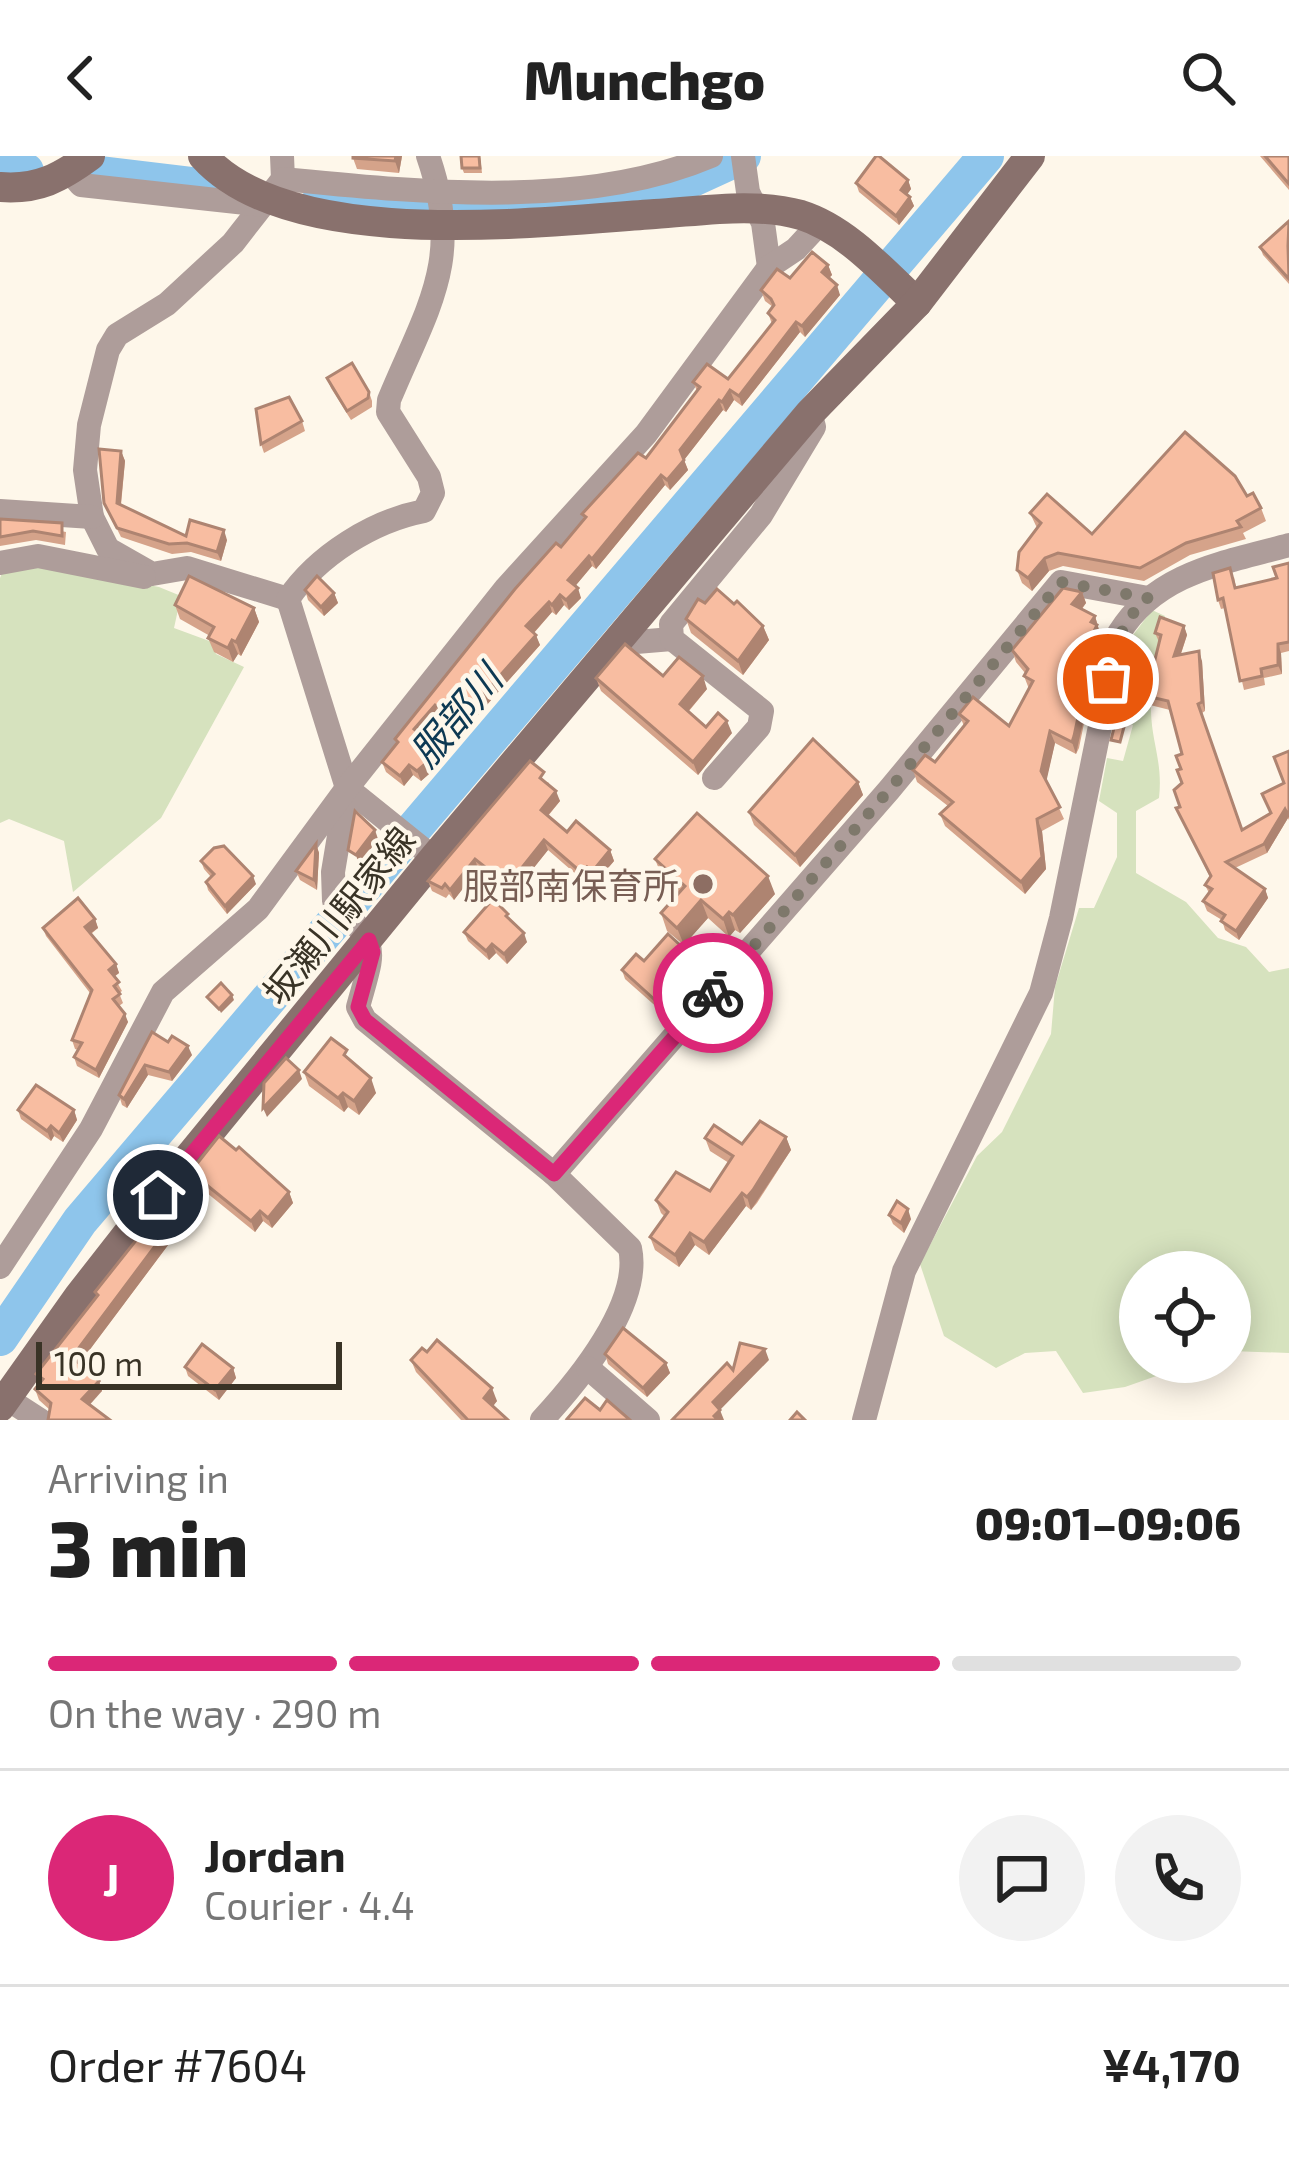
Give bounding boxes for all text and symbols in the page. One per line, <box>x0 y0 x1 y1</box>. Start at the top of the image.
icon: back <box>48 45 114 111</box>
icon: search <box>1175 45 1241 111</box>
text: Munchgo <box>524 46 765 111</box>
pin <box>1057 628 1159 730</box>
icon: bag <box>1075 646 1141 712</box>
water label: 服部川 <box>399 652 513 775</box>
street label: 坂瀬川駅家線 <box>253 818 423 1012</box>
place label: 服部南保育所 <box>463 863 679 906</box>
marker: 服部南保育所 <box>690 871 716 897</box>
courier <box>653 933 773 1053</box>
icon: bike <box>680 960 746 1026</box>
pin <box>107 1144 209 1246</box>
icon: home <box>125 1162 191 1228</box>
map controls <box>1119 1251 1251 1383</box>
button: locate <box>1119 1251 1251 1383</box>
scale bar <box>36 1336 342 1389</box>
text: 100 m <box>54 1343 143 1383</box>
text: Arriving in <box>48 1454 229 1501</box>
text: 09:01–09:06 <box>975 1495 1241 1549</box>
text: 3 min <box>48 1499 249 1593</box>
text: On the way · 290 m <box>48 1689 382 1736</box>
button: chat <box>959 1815 1085 1941</box>
button: phone <box>1115 1815 1241 1941</box>
text: Jordan <box>204 1827 346 1881</box>
text: J <box>103 1851 119 1905</box>
text: Courier · 4.4 <box>204 1881 415 1928</box>
text: Order #7604 <box>48 2037 307 2091</box>
text: ¥4,170 <box>1102 2037 1241 2091</box>

